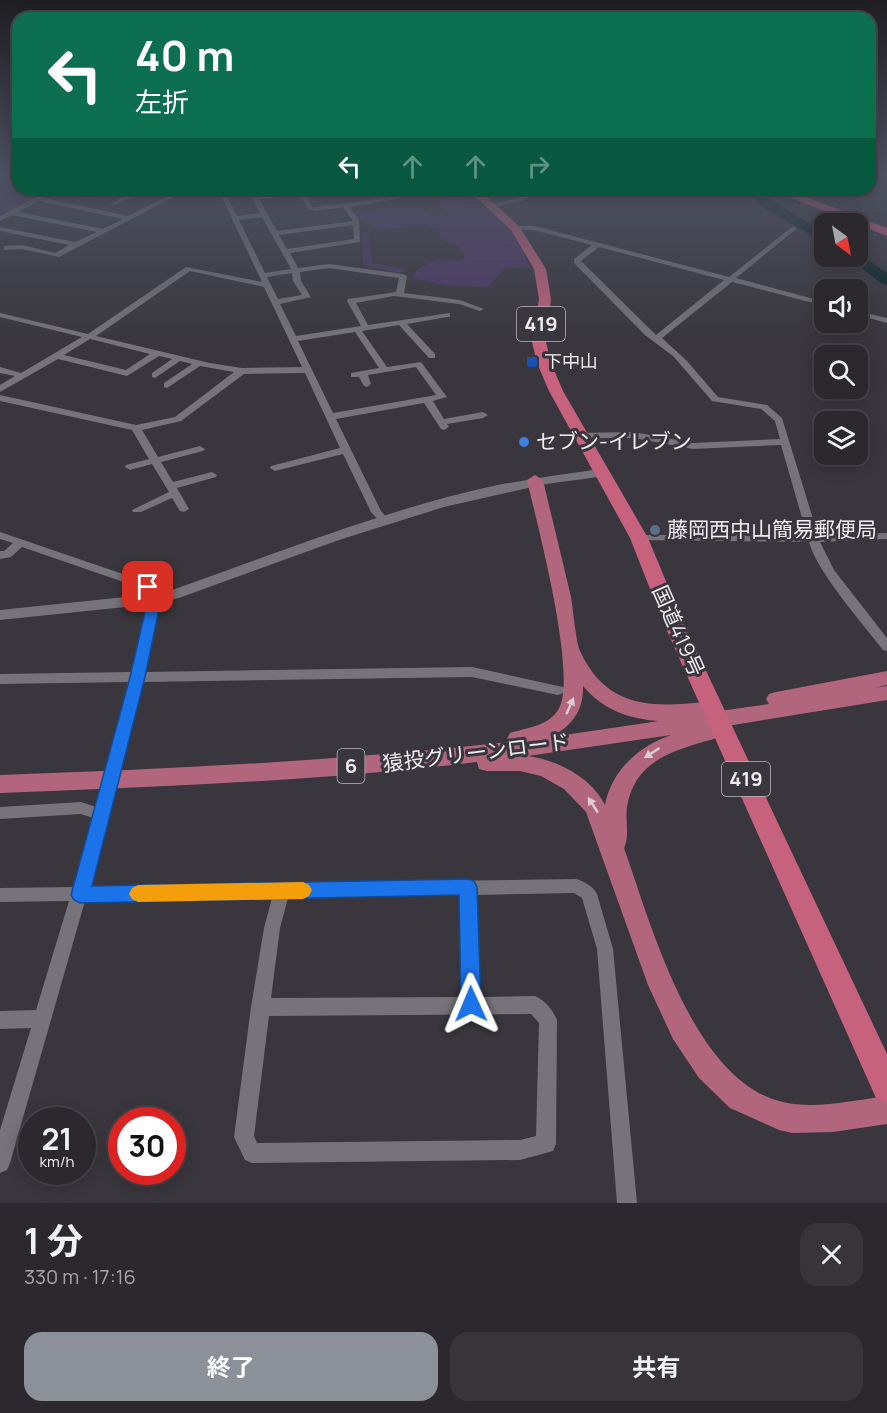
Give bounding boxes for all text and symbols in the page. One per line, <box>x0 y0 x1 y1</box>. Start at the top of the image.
text: 40 m <box>135 26 234 84</box>
icon: left <box>36 36 114 114</box>
text: 左折 <box>135 83 189 120</box>
icon: left <box>333 150 366 183</box>
icon: ahead <box>396 150 429 183</box>
icon: ahead <box>459 150 492 183</box>
icon: right <box>522 150 555 183</box>
north arrow <box>814 213 868 267</box>
map controls <box>814 213 868 465</box>
button: sound <box>814 279 868 333</box>
road number: 419 <box>517 307 565 341</box>
button: search <box>814 345 868 399</box>
place label: 下中山 <box>544 349 598 373</box>
marker: 下中山 <box>525 355 539 369</box>
button: layers <box>814 411 868 465</box>
place label: セブン-イレブン <box>536 427 692 455</box>
marker: セブン-イレブン <box>517 435 531 449</box>
place label: 藤岡西中山簡易郵便局 <box>667 515 877 543</box>
marker: 藤岡西中山簡易郵便局 <box>648 523 662 537</box>
pin <box>122 561 173 612</box>
icon: arrive <box>131 570 164 603</box>
street label: 国道419号 <box>646 581 711 680</box>
one-way arrow <box>565 697 574 714</box>
street label: 猿投グリーンロード <box>381 727 571 777</box>
one-way arrow <box>644 747 660 758</box>
road number: 6 <box>338 749 364 783</box>
road number: 419 <box>722 762 770 796</box>
one-way arrow <box>587 796 598 813</box>
position arrow <box>439 972 503 1036</box>
speed limit sign: 30 <box>108 1107 186 1185</box>
text: 21 <box>41 1118 73 1159</box>
text: km/h <box>40 1151 74 1172</box>
text: 1 分 <box>24 1216 83 1265</box>
button: close <box>800 1223 863 1286</box>
text: 330 m · 17:16 <box>24 1263 136 1290</box>
button: 終了 <box>24 1332 438 1401</box>
button: 共有 <box>450 1332 863 1401</box>

